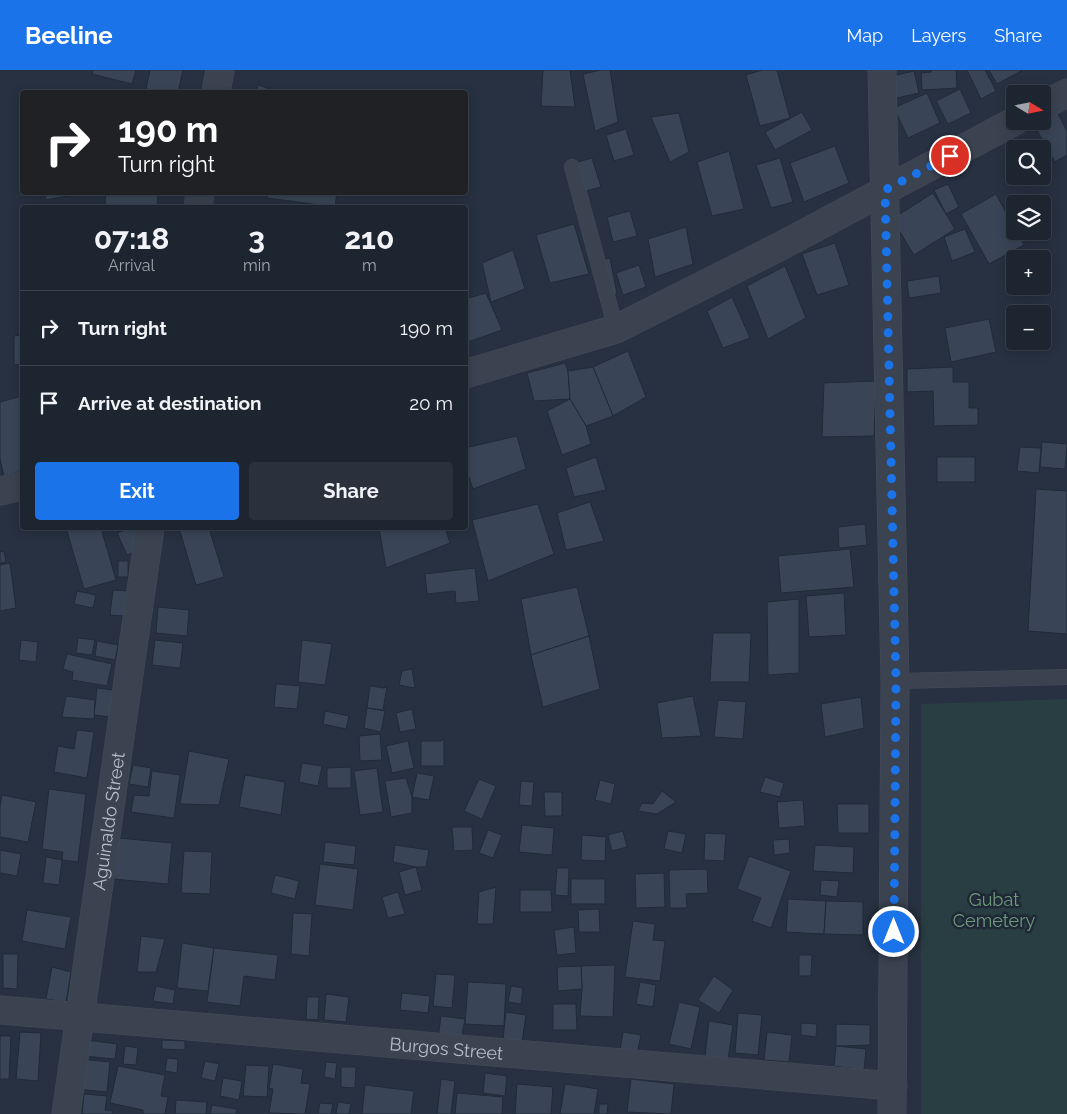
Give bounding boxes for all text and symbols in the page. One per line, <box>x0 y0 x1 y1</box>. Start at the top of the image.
text: Beeline <box>25 21 113 50</box>
text: Map <box>847 25 883 46</box>
text: Layers <box>911 25 966 46</box>
text: Share <box>994 25 1042 46</box>
north arrow <box>1006 85 1051 130</box>
map controls <box>1006 85 1051 350</box>
text: 190 m <box>118 109 218 150</box>
icon: right <box>35 110 100 175</box>
pin <box>929 135 971 177</box>
button: search <box>1006 140 1051 185</box>
icon: arrive <box>936 142 964 170</box>
text: Turn right <box>118 151 215 177</box>
button: layers <box>1006 195 1051 240</box>
text: 07:18 <box>94 221 169 256</box>
text: 3 <box>248 221 265 256</box>
text: 210 <box>344 221 394 256</box>
button: + <box>1006 250 1051 295</box>
text: Arrival <box>108 256 155 275</box>
text: min <box>243 256 270 275</box>
text: m <box>362 256 377 275</box>
button: − <box>1006 305 1051 350</box>
icon: right <box>35 314 63 342</box>
text: Turn right <box>78 317 167 339</box>
text: 190 m <box>400 317 453 339</box>
icon: arrive <box>35 389 63 417</box>
text: Arrive at destination <box>78 392 262 414</box>
text: 20 m <box>409 392 453 414</box>
button: Exit <box>35 462 239 520</box>
button: Share <box>249 462 453 520</box>
street label: Aguinaldo Street <box>88 751 128 891</box>
park label: Gubat Cemetery <box>953 889 1035 931</box>
position arrow <box>867 905 919 957</box>
street label: Burgos Street <box>389 1033 504 1063</box>

